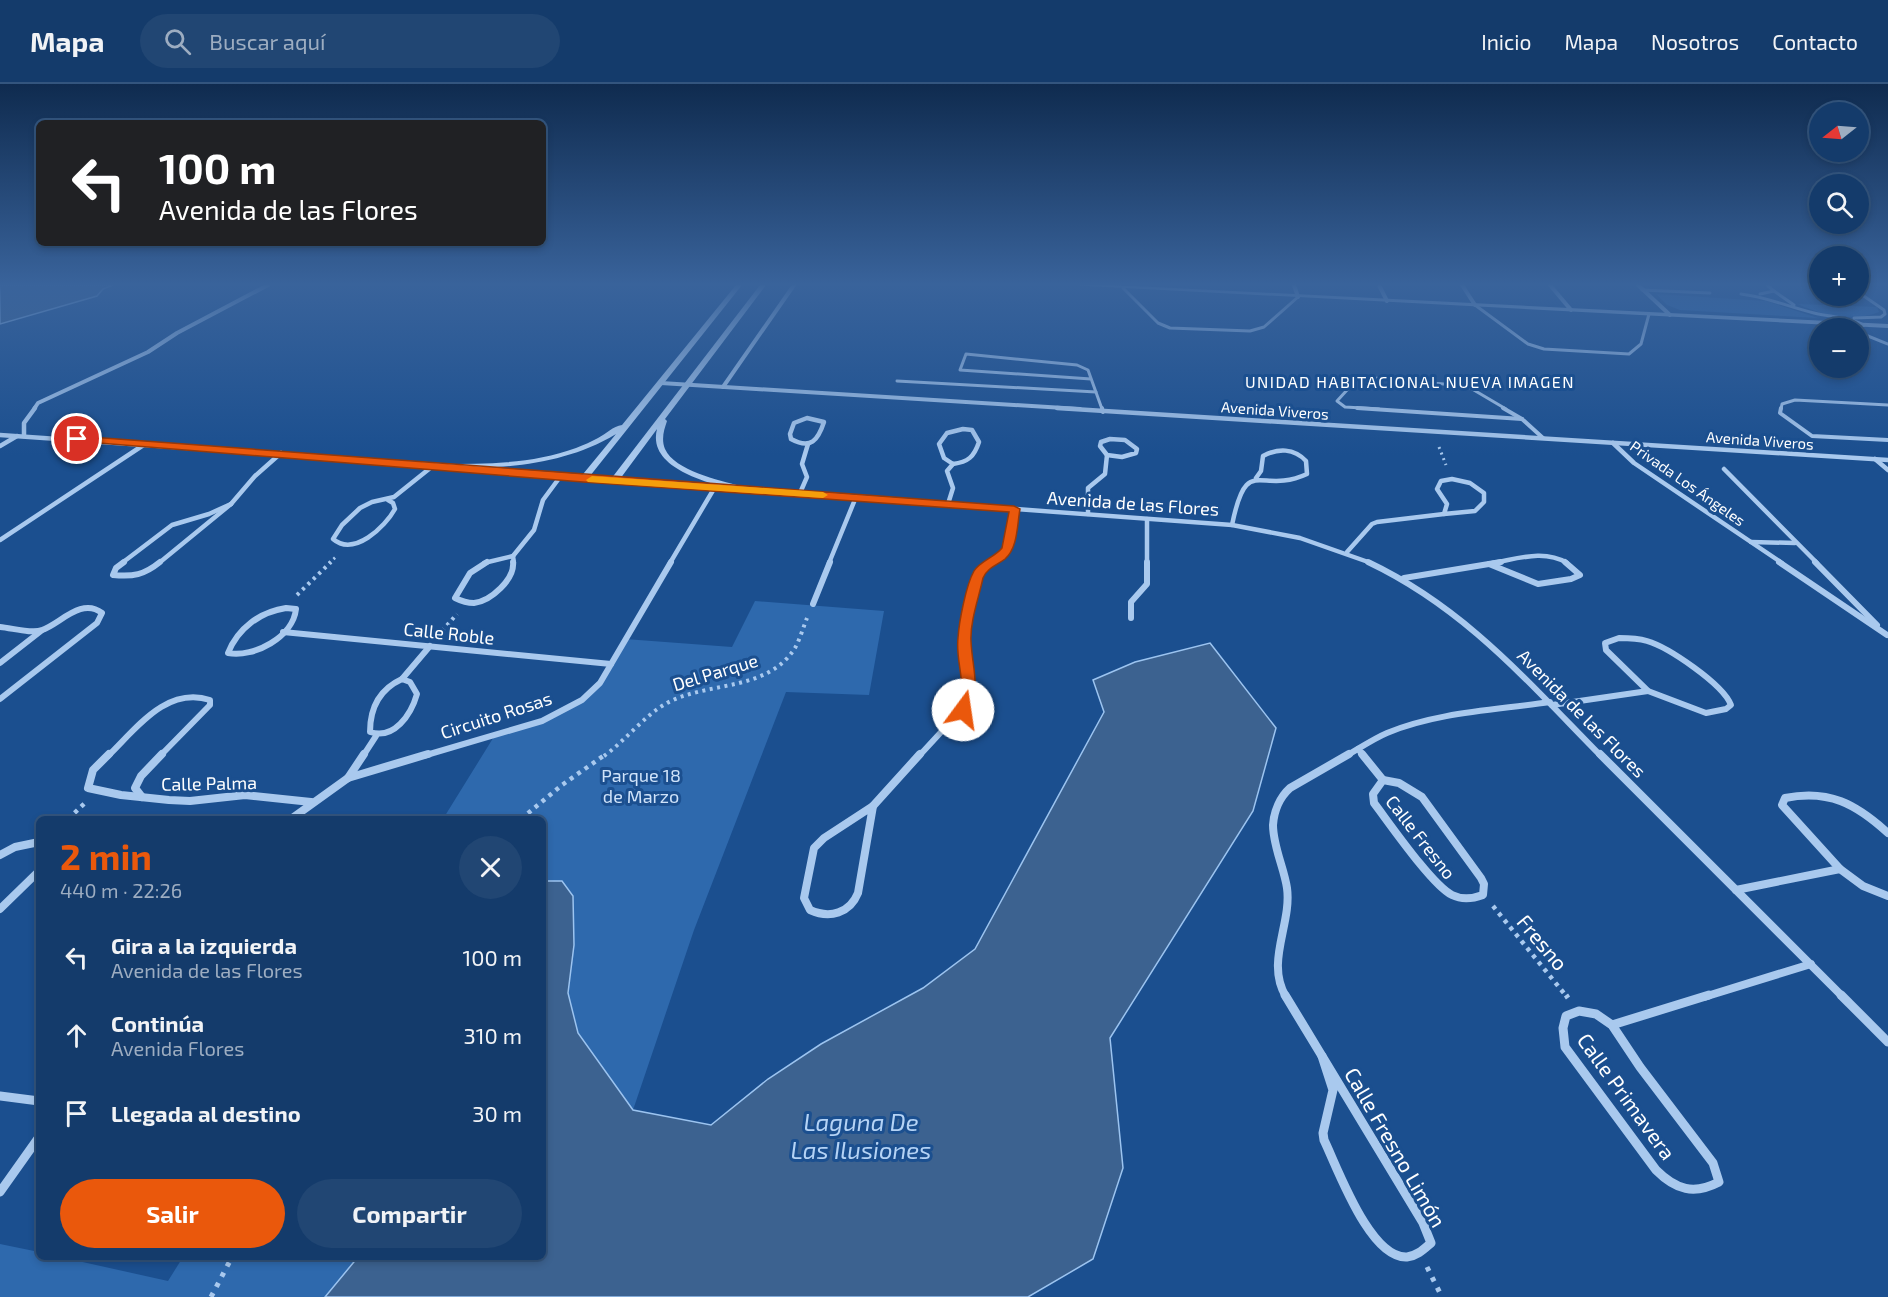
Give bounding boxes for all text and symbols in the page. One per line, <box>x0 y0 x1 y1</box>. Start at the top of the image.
search box <box>140 14 560 68</box>
text: Mapa <box>30 24 104 58</box>
icon: search <box>161 25 194 58</box>
text: Buscar aquí <box>209 28 325 54</box>
text: Inicio <box>1481 29 1531 54</box>
text: Mapa <box>1564 29 1618 54</box>
text: Nosotros <box>1651 29 1739 54</box>
text: Contacto <box>1772 29 1858 54</box>
north arrow <box>1809 102 1869 162</box>
map controls <box>1809 102 1869 378</box>
text: 100 m <box>159 142 276 192</box>
icon: left <box>60 144 138 222</box>
button: search <box>1809 174 1869 234</box>
text: Avenida de las Flores <box>159 193 418 225</box>
button: + <box>1809 246 1869 306</box>
button: − <box>1809 318 1869 378</box>
district label: UNIDAD HABITACIONAL NUEVA IMAGEN <box>1245 372 1575 391</box>
street label: Avenida Viveros <box>1221 397 1329 423</box>
pin <box>51 413 102 464</box>
icon: arrive <box>60 422 93 455</box>
street label: Avenida Viveros <box>1706 427 1814 453</box>
street label: Privada Los Ángeles <box>1627 437 1749 529</box>
street label: Avenida de las Flores <box>1046 486 1220 520</box>
street label: Calle Roble <box>403 617 495 649</box>
street label: Avenida de las Flores <box>1513 644 1651 782</box>
street label: Del Parque <box>670 649 760 695</box>
position arrow <box>931 678 995 742</box>
street label: Circuito Rosas <box>438 687 554 743</box>
park label: Parque 18 de Marzo <box>601 764 681 807</box>
street label: Calle Palma <box>161 771 257 795</box>
street label: Calle Fresno <box>1381 791 1461 883</box>
text: 2 min <box>60 834 152 877</box>
button: close <box>459 836 522 899</box>
text: 440 m · 22:26 <box>60 878 182 902</box>
street label: Fresno <box>1512 909 1574 975</box>
text: Gira a la izquierda <box>111 932 297 958</box>
icon: left <box>60 941 93 974</box>
text: 100 m <box>463 944 522 970</box>
text: Avenida de las Flores <box>111 958 303 982</box>
text: Continúa <box>111 1010 204 1036</box>
icon: ahead <box>60 1019 93 1052</box>
text: 310 m <box>464 1022 522 1048</box>
street label: Calle Primavera <box>1573 1028 1681 1164</box>
text: Avenida Flores <box>111 1036 244 1060</box>
street label: Calle Fresno Limón <box>1340 1063 1452 1231</box>
icon: arrive <box>60 1097 93 1130</box>
text: Llegada al destino <box>111 1100 301 1126</box>
text: 30 m <box>472 1100 522 1126</box>
water label: Laguna De Las Ilusiones <box>791 1107 931 1164</box>
button: Salir <box>60 1179 285 1248</box>
button: Compartir <box>297 1179 522 1248</box>

